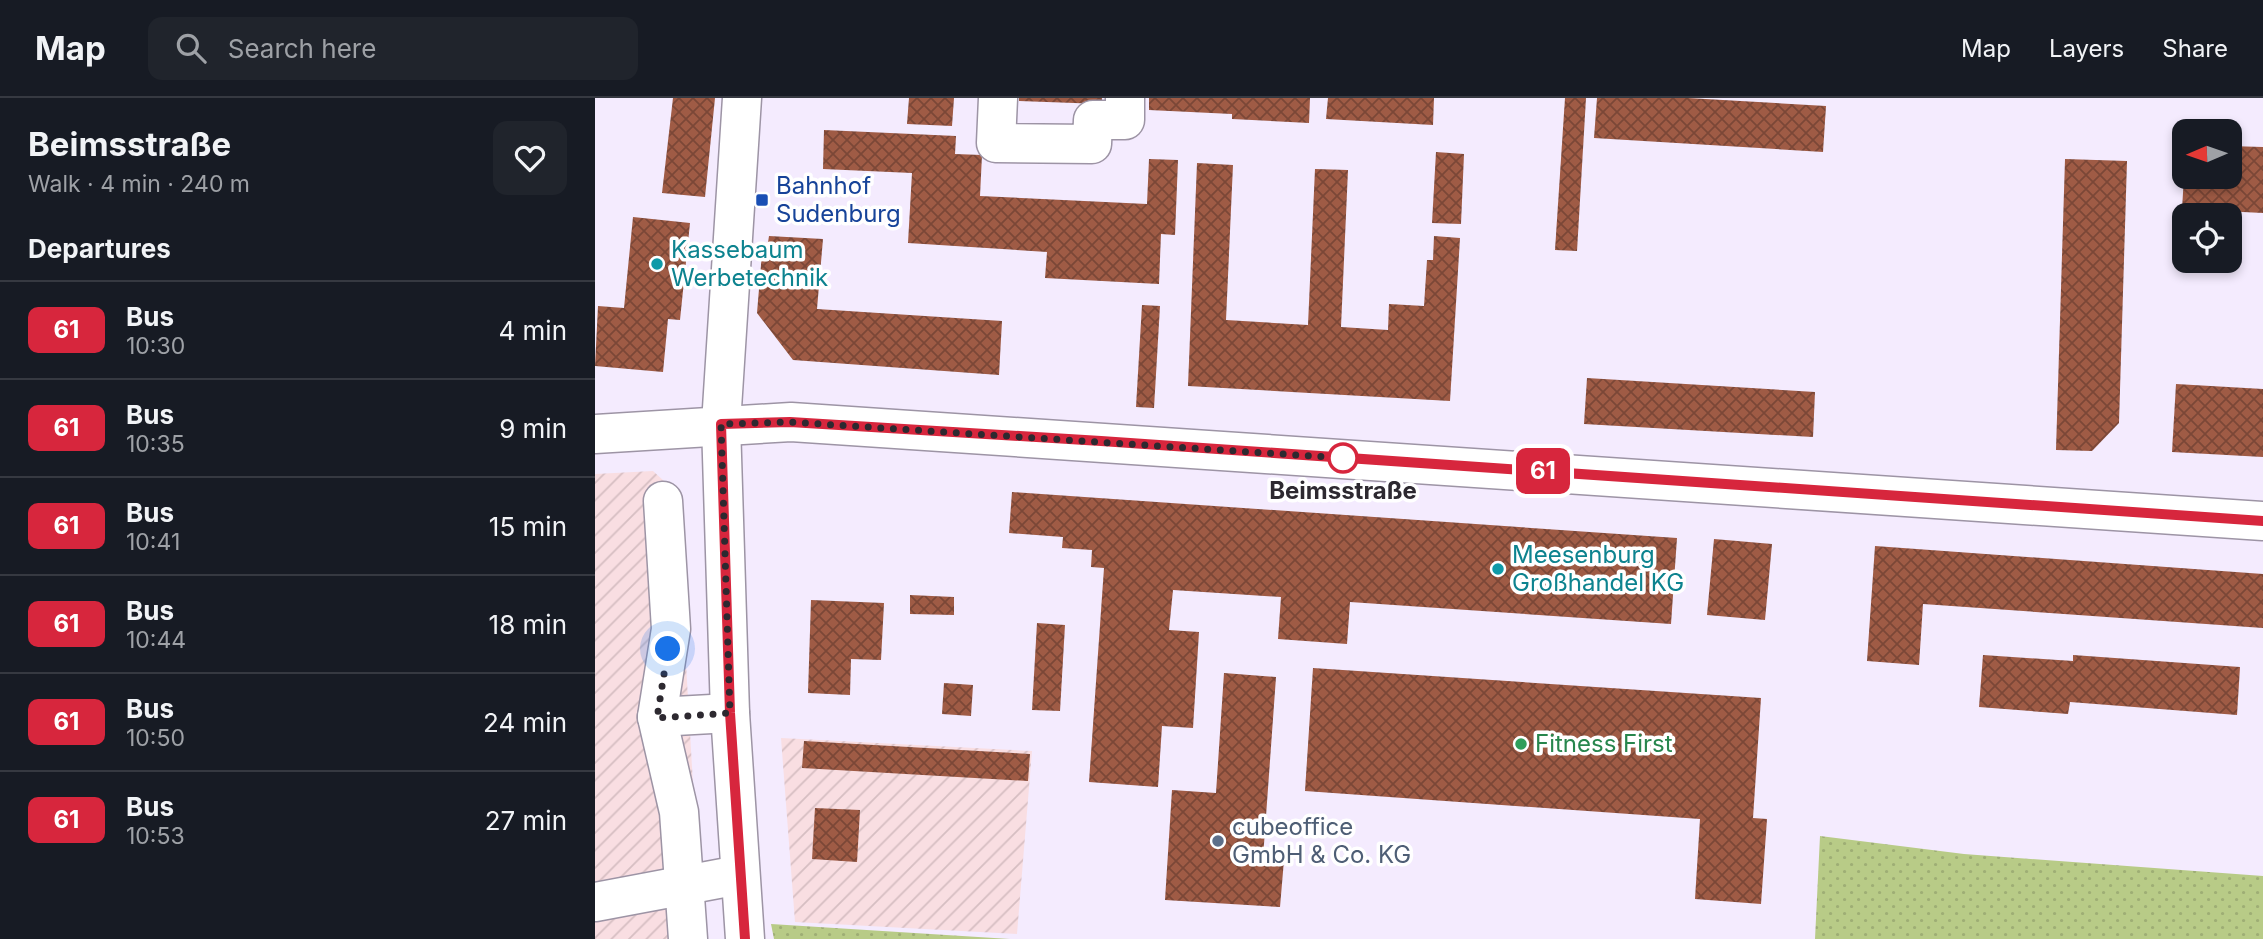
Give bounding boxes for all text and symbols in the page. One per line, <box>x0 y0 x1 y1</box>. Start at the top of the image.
search box <box>148 17 638 80</box>
text: Map <box>35 28 106 68</box>
icon: search <box>172 29 210 67</box>
text: Search here <box>228 33 376 64</box>
text: Map <box>1961 34 2011 63</box>
text: Layers <box>2049 34 2124 63</box>
text: Share <box>2162 34 2228 63</box>
north arrow <box>2172 119 2242 189</box>
map controls <box>2172 119 2242 273</box>
button: heart <box>493 121 567 195</box>
text: Beimsstraße <box>28 124 231 164</box>
text: Walk · 4 min · 240 m <box>28 170 250 198</box>
place label: Bahnhof Sudenburg <box>776 171 901 228</box>
marker: Bahnhof Sudenburg <box>754 192 770 208</box>
button: locate <box>2172 203 2242 273</box>
text: Departures <box>28 233 171 264</box>
place label: Kassebaum Werbetechnik <box>671 235 828 292</box>
marker: Kassebaum Werbetechnik <box>649 256 665 272</box>
text: Bus <box>126 301 174 332</box>
text: 61 <box>54 315 79 344</box>
text: 4 min <box>498 315 567 346</box>
text: 10:30 <box>126 332 185 360</box>
text: Bus <box>126 399 174 430</box>
text: 61 <box>54 413 79 442</box>
text: 9 min <box>499 413 567 444</box>
text: 10:35 <box>126 430 185 458</box>
marker: Beimsstraße <box>1328 443 1358 473</box>
line badge: 61 <box>1511 448 1574 494</box>
text: 61 <box>1530 456 1556 485</box>
place label: Beimsstraße <box>1269 476 1417 505</box>
text: Bus <box>126 497 174 528</box>
text: 61 <box>54 511 79 540</box>
text: 15 min <box>489 511 567 542</box>
text: 10:41 <box>126 528 180 556</box>
place label: Meesenburg Großhandel KG <box>1512 540 1684 597</box>
marker: Meesenburg Großhandel KG <box>1490 561 1506 577</box>
text: Bus <box>126 595 174 626</box>
text: 61 <box>54 609 79 638</box>
text: 18 min <box>489 609 567 640</box>
text: 10:44 <box>126 626 186 654</box>
your location <box>650 631 685 666</box>
text: Bus <box>126 693 174 724</box>
text: 61 <box>54 707 79 736</box>
text: 24 min <box>483 707 567 738</box>
text: 10:50 <box>126 724 185 752</box>
place label: Fitness First <box>1535 729 1673 758</box>
marker: Fitness First <box>1513 736 1529 752</box>
text: Bus <box>126 791 174 822</box>
text: 61 <box>54 805 79 834</box>
text: 27 min <box>485 805 567 836</box>
place label: cubeoffice GmbH & Co. KG <box>1232 812 1411 869</box>
text: 10:53 <box>126 822 185 850</box>
marker: cubeoffice GmbH & Co. KG <box>1210 833 1226 849</box>

